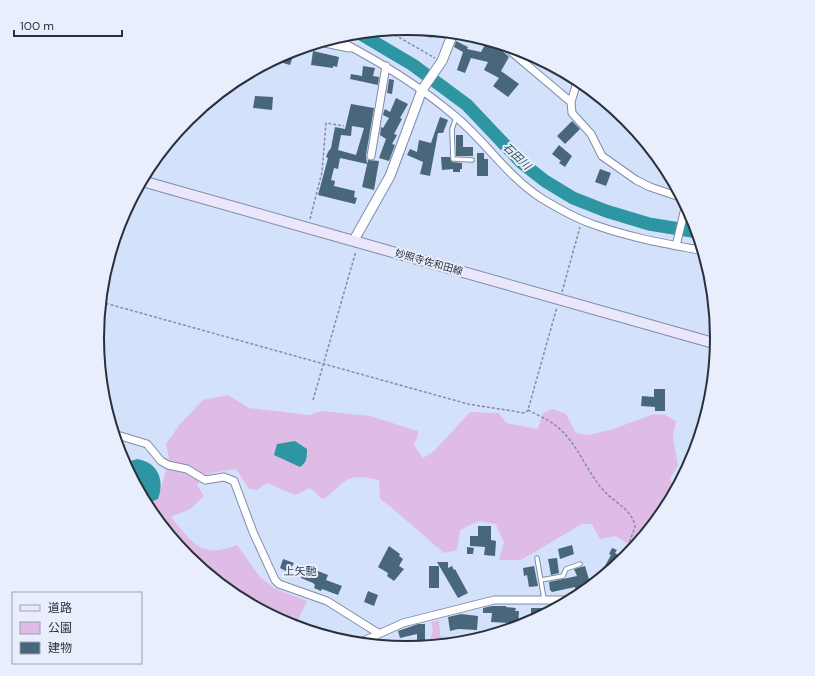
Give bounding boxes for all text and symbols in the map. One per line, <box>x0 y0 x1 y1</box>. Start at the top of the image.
scale bar <box>14 12 122 38</box>
text: 100 m <box>20 18 54 34</box>
water label: 石田川 <box>500 140 535 173</box>
street label: 妙照寺佐和田線 <box>394 246 464 278</box>
district label: 上矢馳 <box>284 564 317 578</box>
legend <box>12 592 142 664</box>
text: 道路 <box>48 600 72 616</box>
text: 公園 <box>48 620 72 636</box>
text: 建物 <box>48 640 72 656</box>

